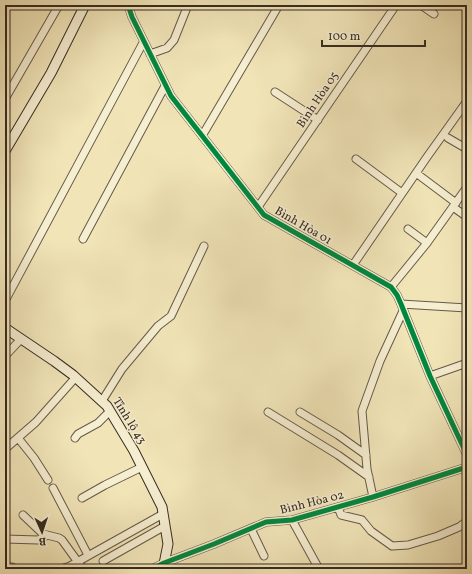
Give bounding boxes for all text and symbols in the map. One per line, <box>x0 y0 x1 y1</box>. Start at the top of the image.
scale bar <box>322 22 425 48</box>
text: 100 m <box>328 29 361 45</box>
street label: Bình Hòa 05 <box>293 69 343 131</box>
street label: Bình Hòa 01 <box>272 203 334 249</box>
street label: Tỉnh lộ 43 <box>108 395 150 447</box>
street label: Bình Hòa 02 <box>278 487 346 519</box>
north arrow <box>22 512 62 552</box>
text: B <box>38 533 47 548</box>

